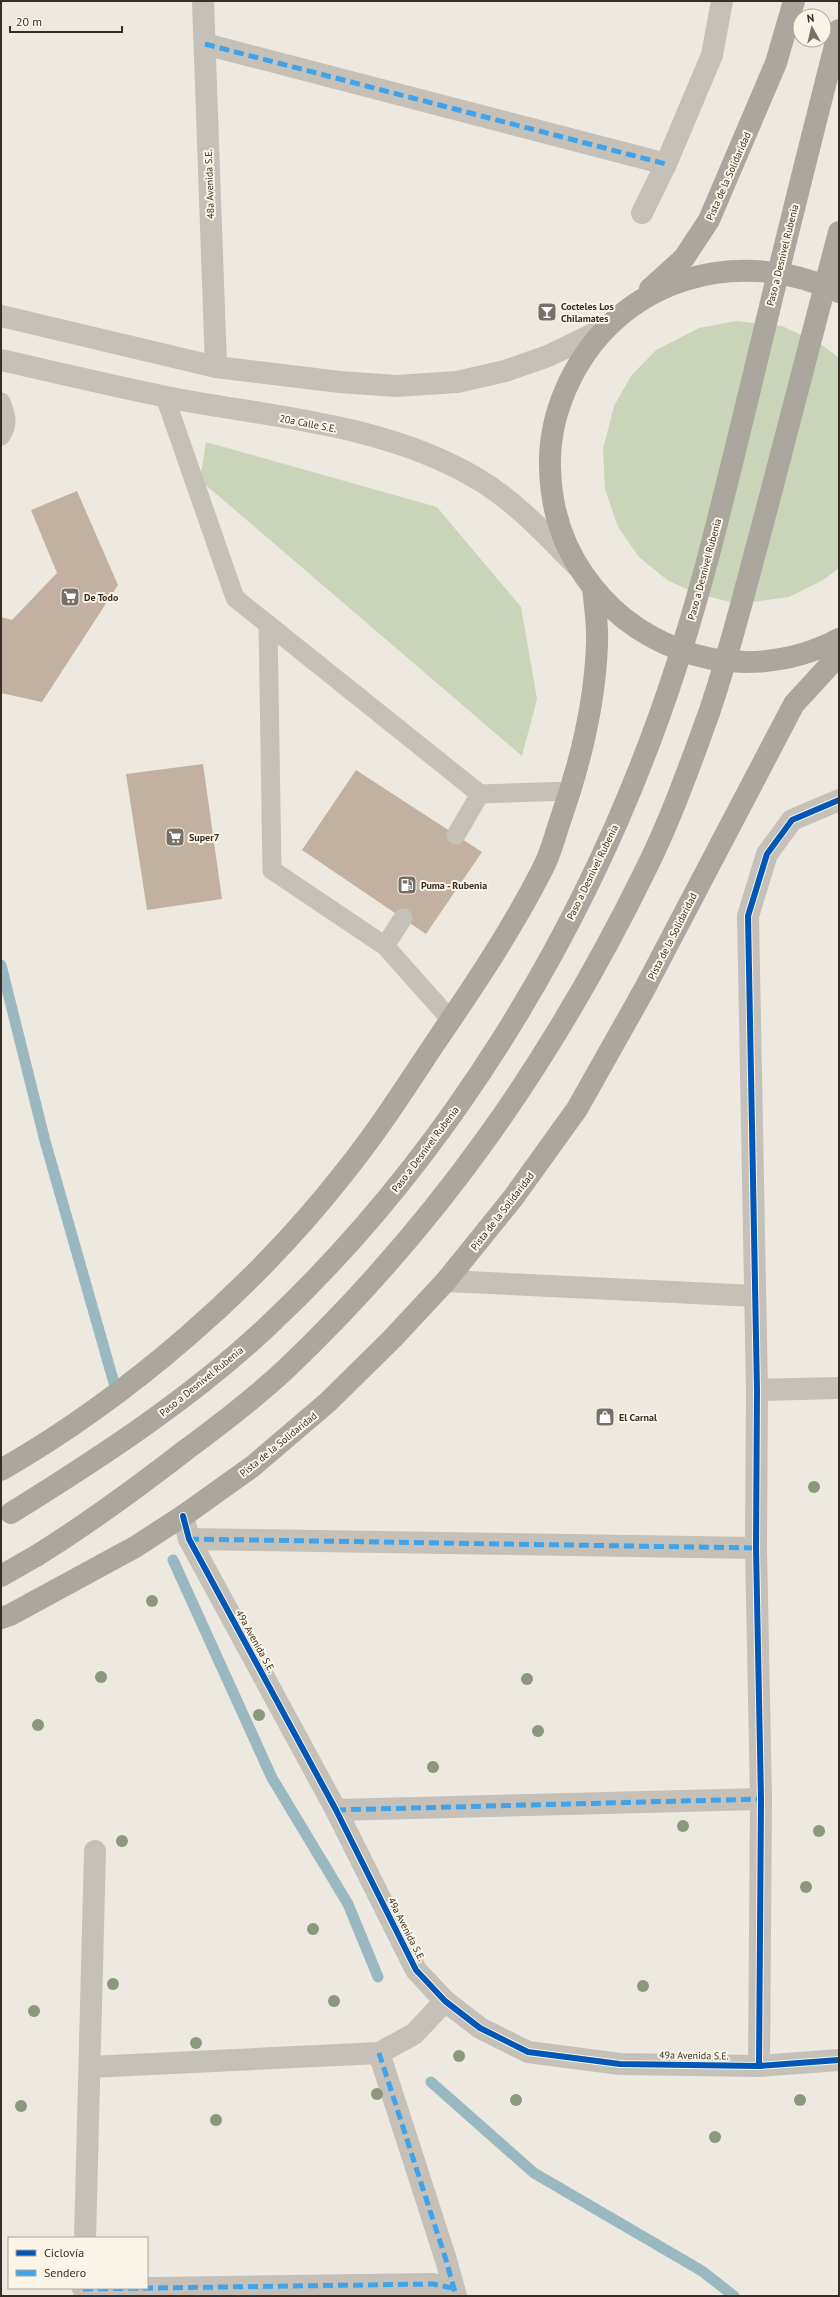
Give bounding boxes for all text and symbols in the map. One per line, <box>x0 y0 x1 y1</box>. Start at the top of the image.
scale bar <box>10 8 122 34</box>
north arrow <box>792 8 832 48</box>
text: N <box>806 11 815 26</box>
text: 20 m <box>16 14 42 29</box>
street label: Pista de la Solidaridad <box>703 130 754 223</box>
street label: 48a Avenida S.E. <box>202 149 217 219</box>
street label: Paso a Desnivel Rubenia <box>764 203 801 307</box>
place label: Cocteles Los Chilamates <box>561 300 614 325</box>
bar icon: Cocteles Los Chilamates <box>536 301 558 323</box>
street label: 20a Calle S.E. <box>278 412 337 435</box>
street label: Paso a Desnivel Rubenia <box>685 517 724 621</box>
supermarket icon: De Todo <box>59 586 81 608</box>
place label: De Todo <box>84 591 119 604</box>
street label: Paso a Desnivel Rubenia <box>564 822 621 922</box>
supermarket icon: Super7 <box>164 826 186 848</box>
place label: Super7 <box>189 831 220 844</box>
fuel station icon: Puma - Rubenia <box>396 874 418 896</box>
place label: Puma - Rubenia <box>421 879 487 892</box>
street label: Pista de la Solidaridad <box>645 891 700 982</box>
street label: Paso a Desnivel Rubenia <box>389 1104 462 1195</box>
street label: Pista de la Solidaridad <box>468 1170 537 1253</box>
street label: Paso a Desnivel Rubenia <box>157 1344 246 1419</box>
shop icon: El Carnal <box>594 1406 616 1428</box>
street label: Pista de la Solidaridad <box>237 1409 320 1480</box>
place label: El Carnal <box>619 1411 657 1424</box>
street label: 49a Avenida S.E. <box>233 1608 278 1675</box>
street label: 49a Avenida S.E. <box>385 1895 428 1963</box>
street label: 49a Avenida S.E. <box>659 2048 729 2063</box>
legend <box>8 2237 148 2289</box>
text: Ciclovía <box>44 2245 84 2260</box>
text: Sendero <box>44 2265 86 2280</box>

